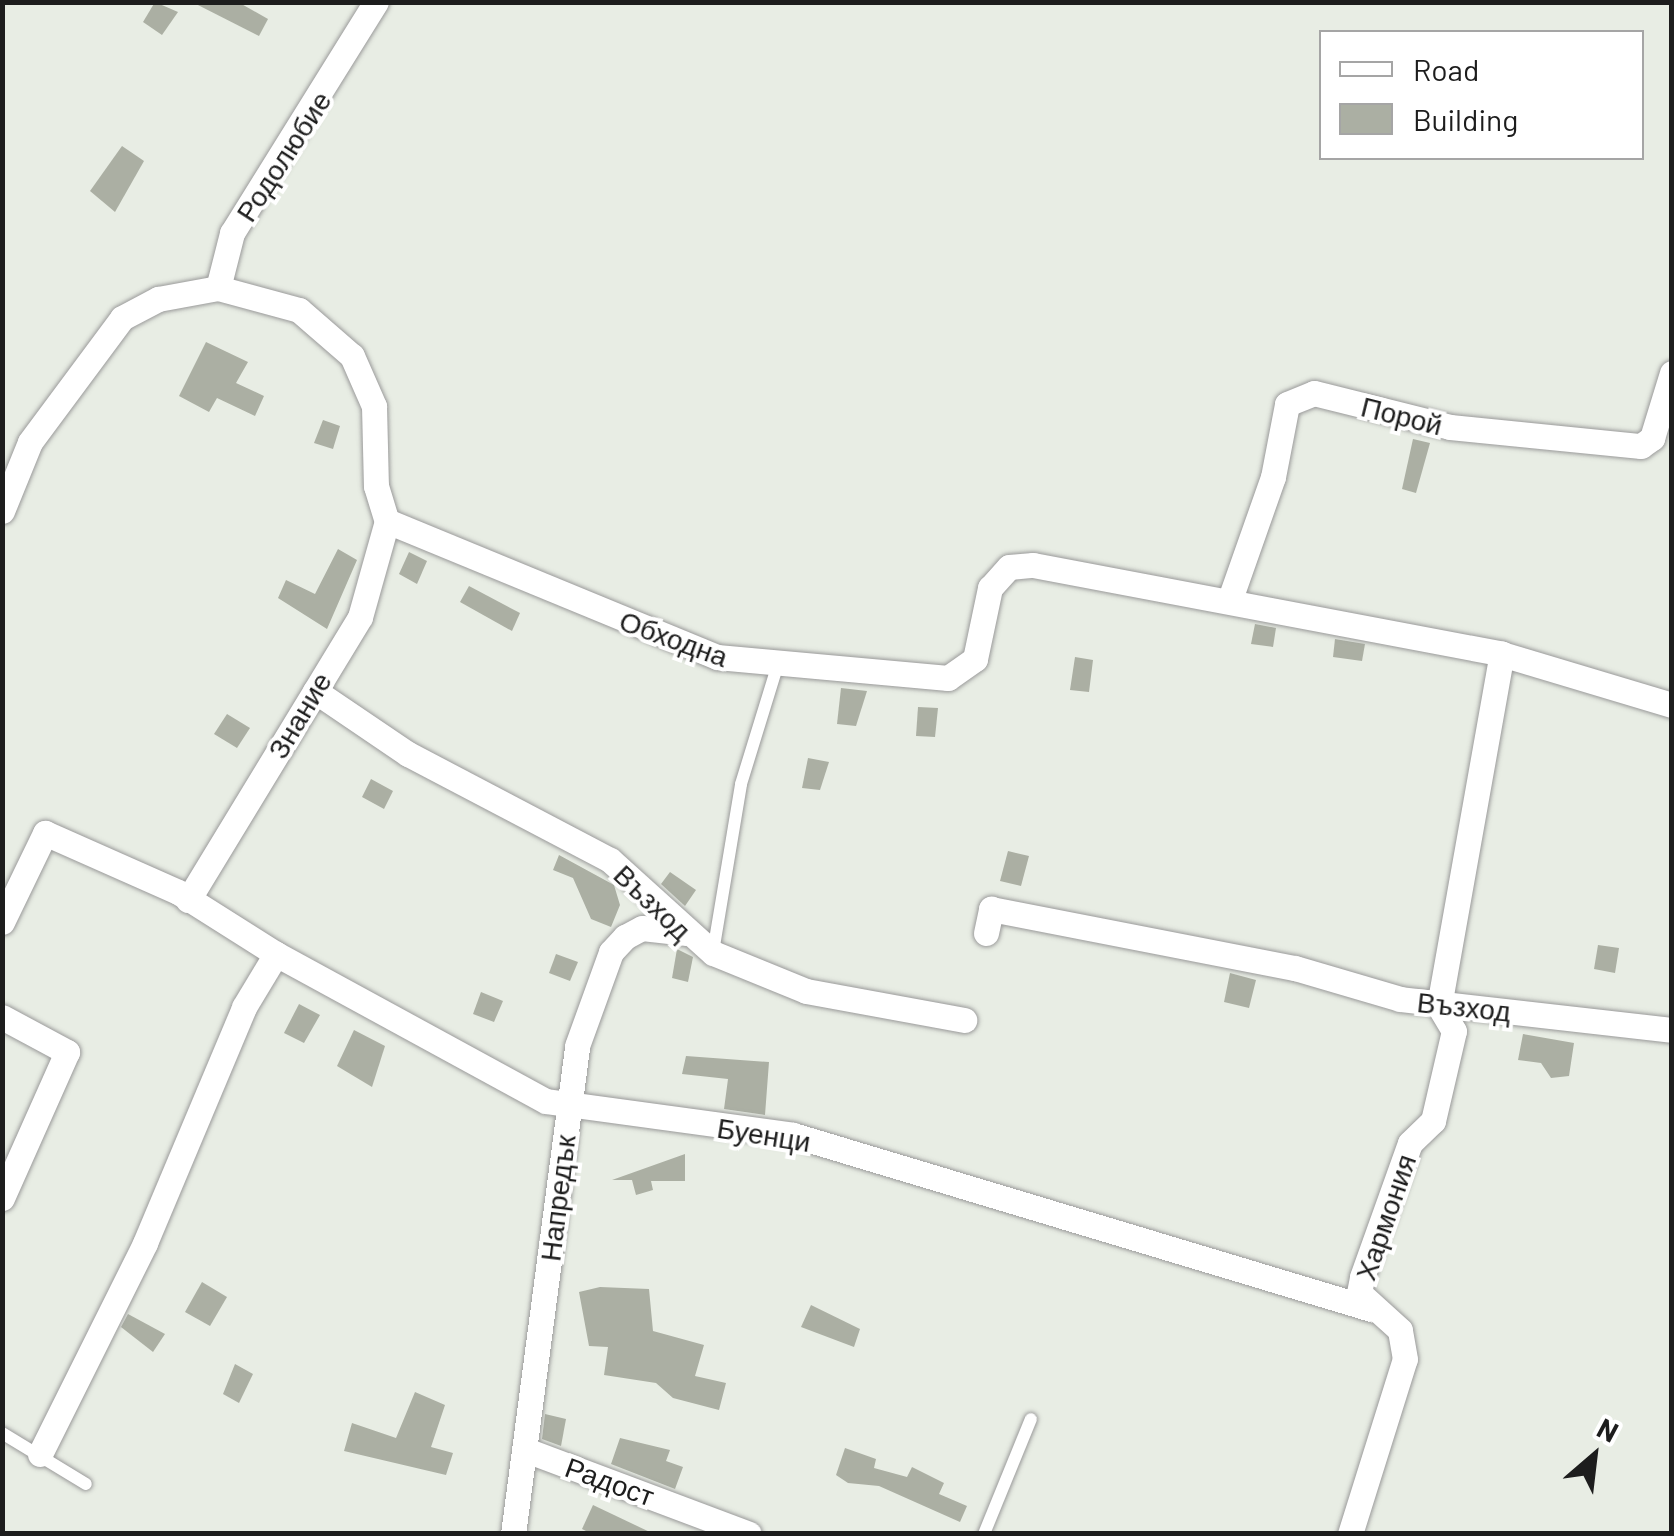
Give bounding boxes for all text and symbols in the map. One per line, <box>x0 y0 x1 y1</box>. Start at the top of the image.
legend <box>1319 30 1644 160</box>
text: Road <box>1413 51 1479 87</box>
street label: Родолюбие <box>229 85 337 227</box>
text: Building <box>1413 101 1518 137</box>
street label: Порой <box>1358 389 1446 441</box>
street label: Обходна <box>615 603 733 673</box>
street label: Знание <box>260 666 338 764</box>
street label: Възход <box>608 857 698 947</box>
street label: Възход <box>1416 984 1512 1028</box>
street label: Буенци <box>715 1110 813 1158</box>
street label: Напредък <box>533 1133 581 1263</box>
street label: Хармония <box>1348 1150 1422 1284</box>
north arrow <box>1544 1406 1644 1506</box>
text: N <box>1592 1410 1624 1449</box>
street label: Радост <box>561 1449 659 1513</box>

